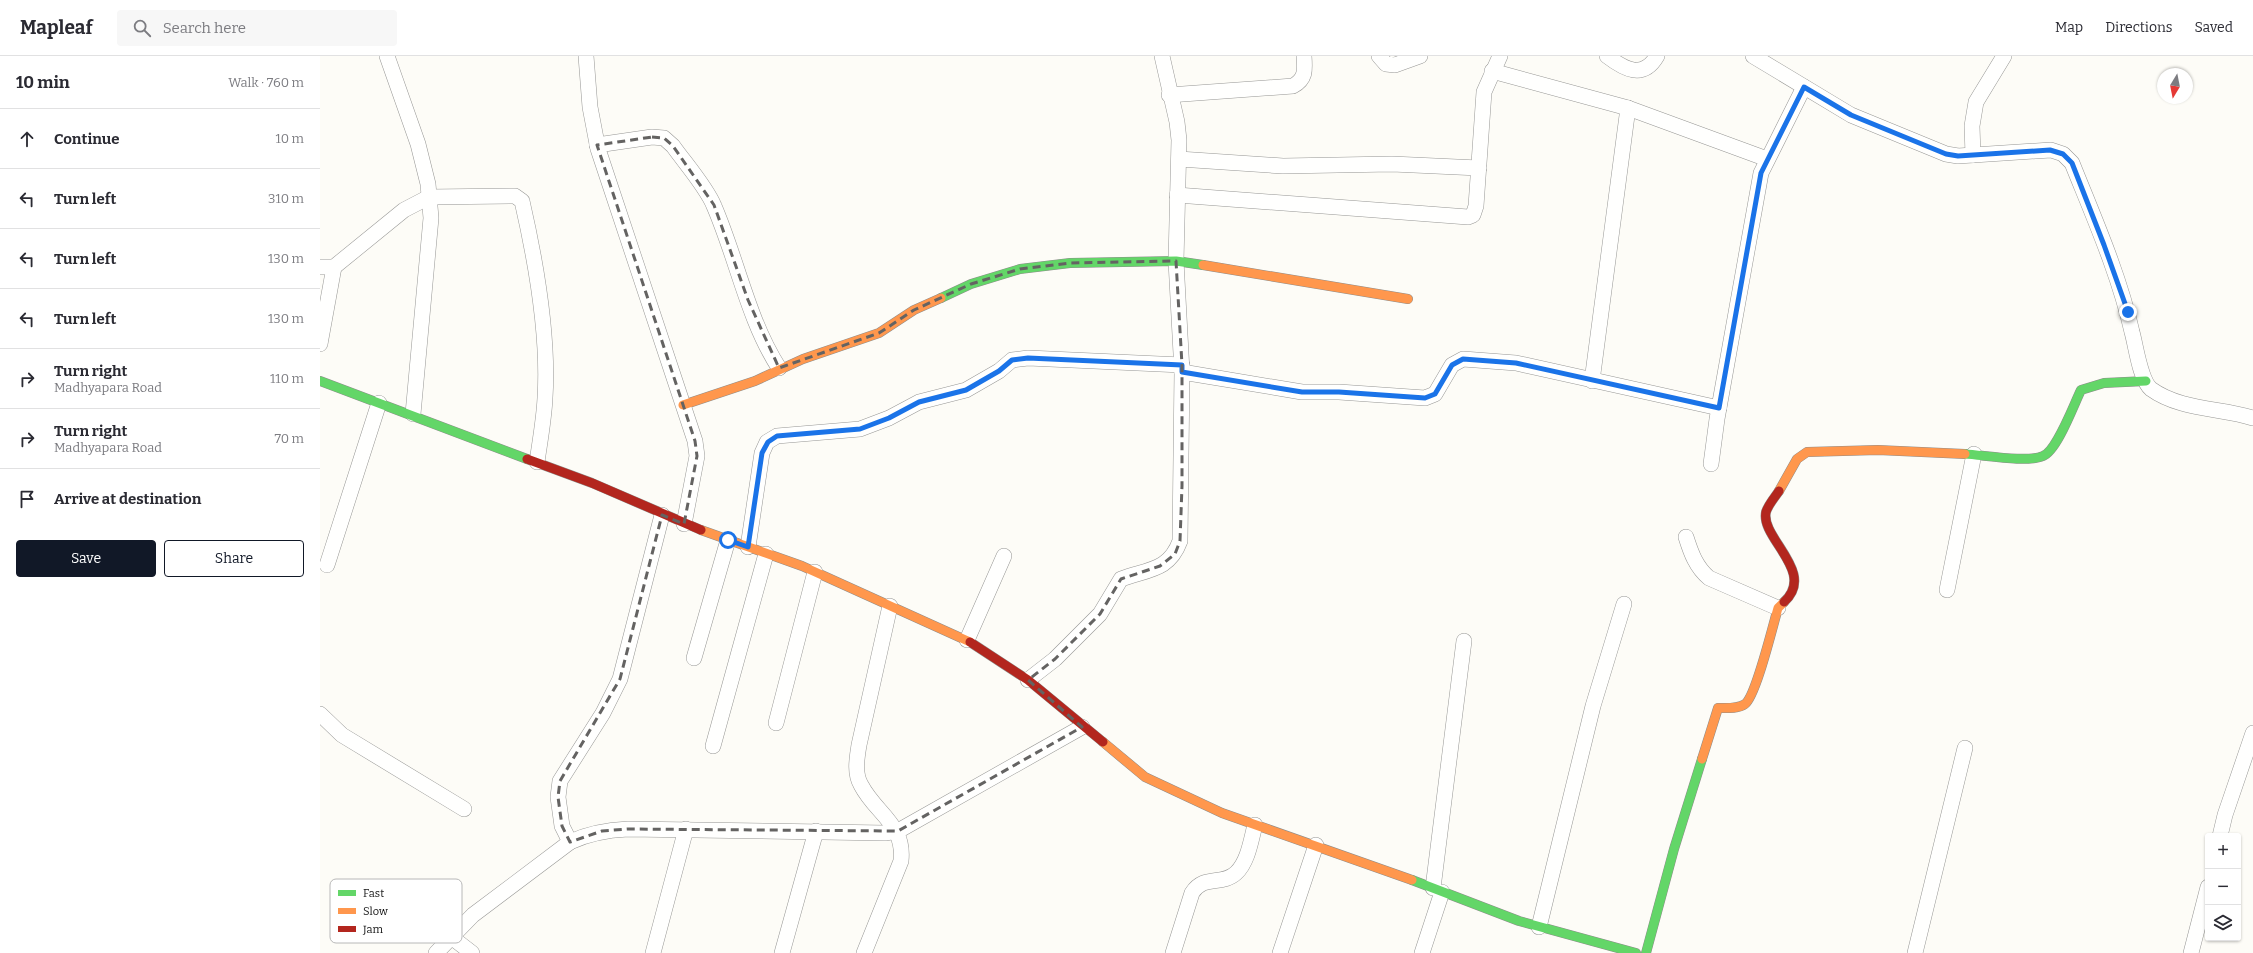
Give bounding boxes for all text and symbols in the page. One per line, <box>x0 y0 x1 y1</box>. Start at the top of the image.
search box <box>117 10 397 46</box>
text: Mapleaf <box>20 16 93 39</box>
icon: search <box>131 17 153 39</box>
text: Search here <box>163 19 246 37</box>
text: Map <box>2055 19 2083 36</box>
text: Directions <box>2105 19 2173 36</box>
text: Saved <box>2195 19 2233 36</box>
north arrow <box>2157 68 2193 104</box>
text: 10 min <box>16 72 70 93</box>
text: Walk · 760 m <box>228 75 304 90</box>
icon: ahead <box>16 128 38 150</box>
text: Continue <box>54 130 120 148</box>
text: 10 m <box>275 131 304 146</box>
icon: left <box>16 188 38 210</box>
text: Turn left <box>54 190 116 208</box>
text: 310 m <box>268 191 304 206</box>
icon: left <box>16 248 38 270</box>
text: Turn left <box>54 250 116 268</box>
text: 130 m <box>268 251 304 266</box>
route end <box>2119 303 2137 321</box>
icon: left <box>16 308 38 330</box>
text: Turn left <box>54 310 116 328</box>
text: 130 m <box>268 311 304 326</box>
text: Turn right <box>54 362 127 380</box>
icon: right <box>16 368 38 390</box>
text: 110 m <box>270 371 304 386</box>
text: Madhyapara Road <box>54 380 162 395</box>
text: Turn right <box>54 422 127 440</box>
icon: right <box>16 428 38 450</box>
text: 70 m <box>274 431 304 446</box>
text: Madhyapara Road <box>54 440 162 455</box>
icon: arrive <box>16 488 38 510</box>
text: Arrive at destination <box>54 490 201 508</box>
route start <box>719 531 737 549</box>
button: Save <box>16 540 156 577</box>
button: Share <box>164 540 304 577</box>
map controls <box>2205 833 2241 941</box>
button: + <box>2205 833 2241 869</box>
button: − <box>2205 869 2241 905</box>
legend <box>330 879 462 943</box>
text: Fast <box>363 887 384 900</box>
text: Slow <box>363 905 388 918</box>
button: layers <box>2205 905 2241 941</box>
text: Jam <box>362 923 383 936</box>

